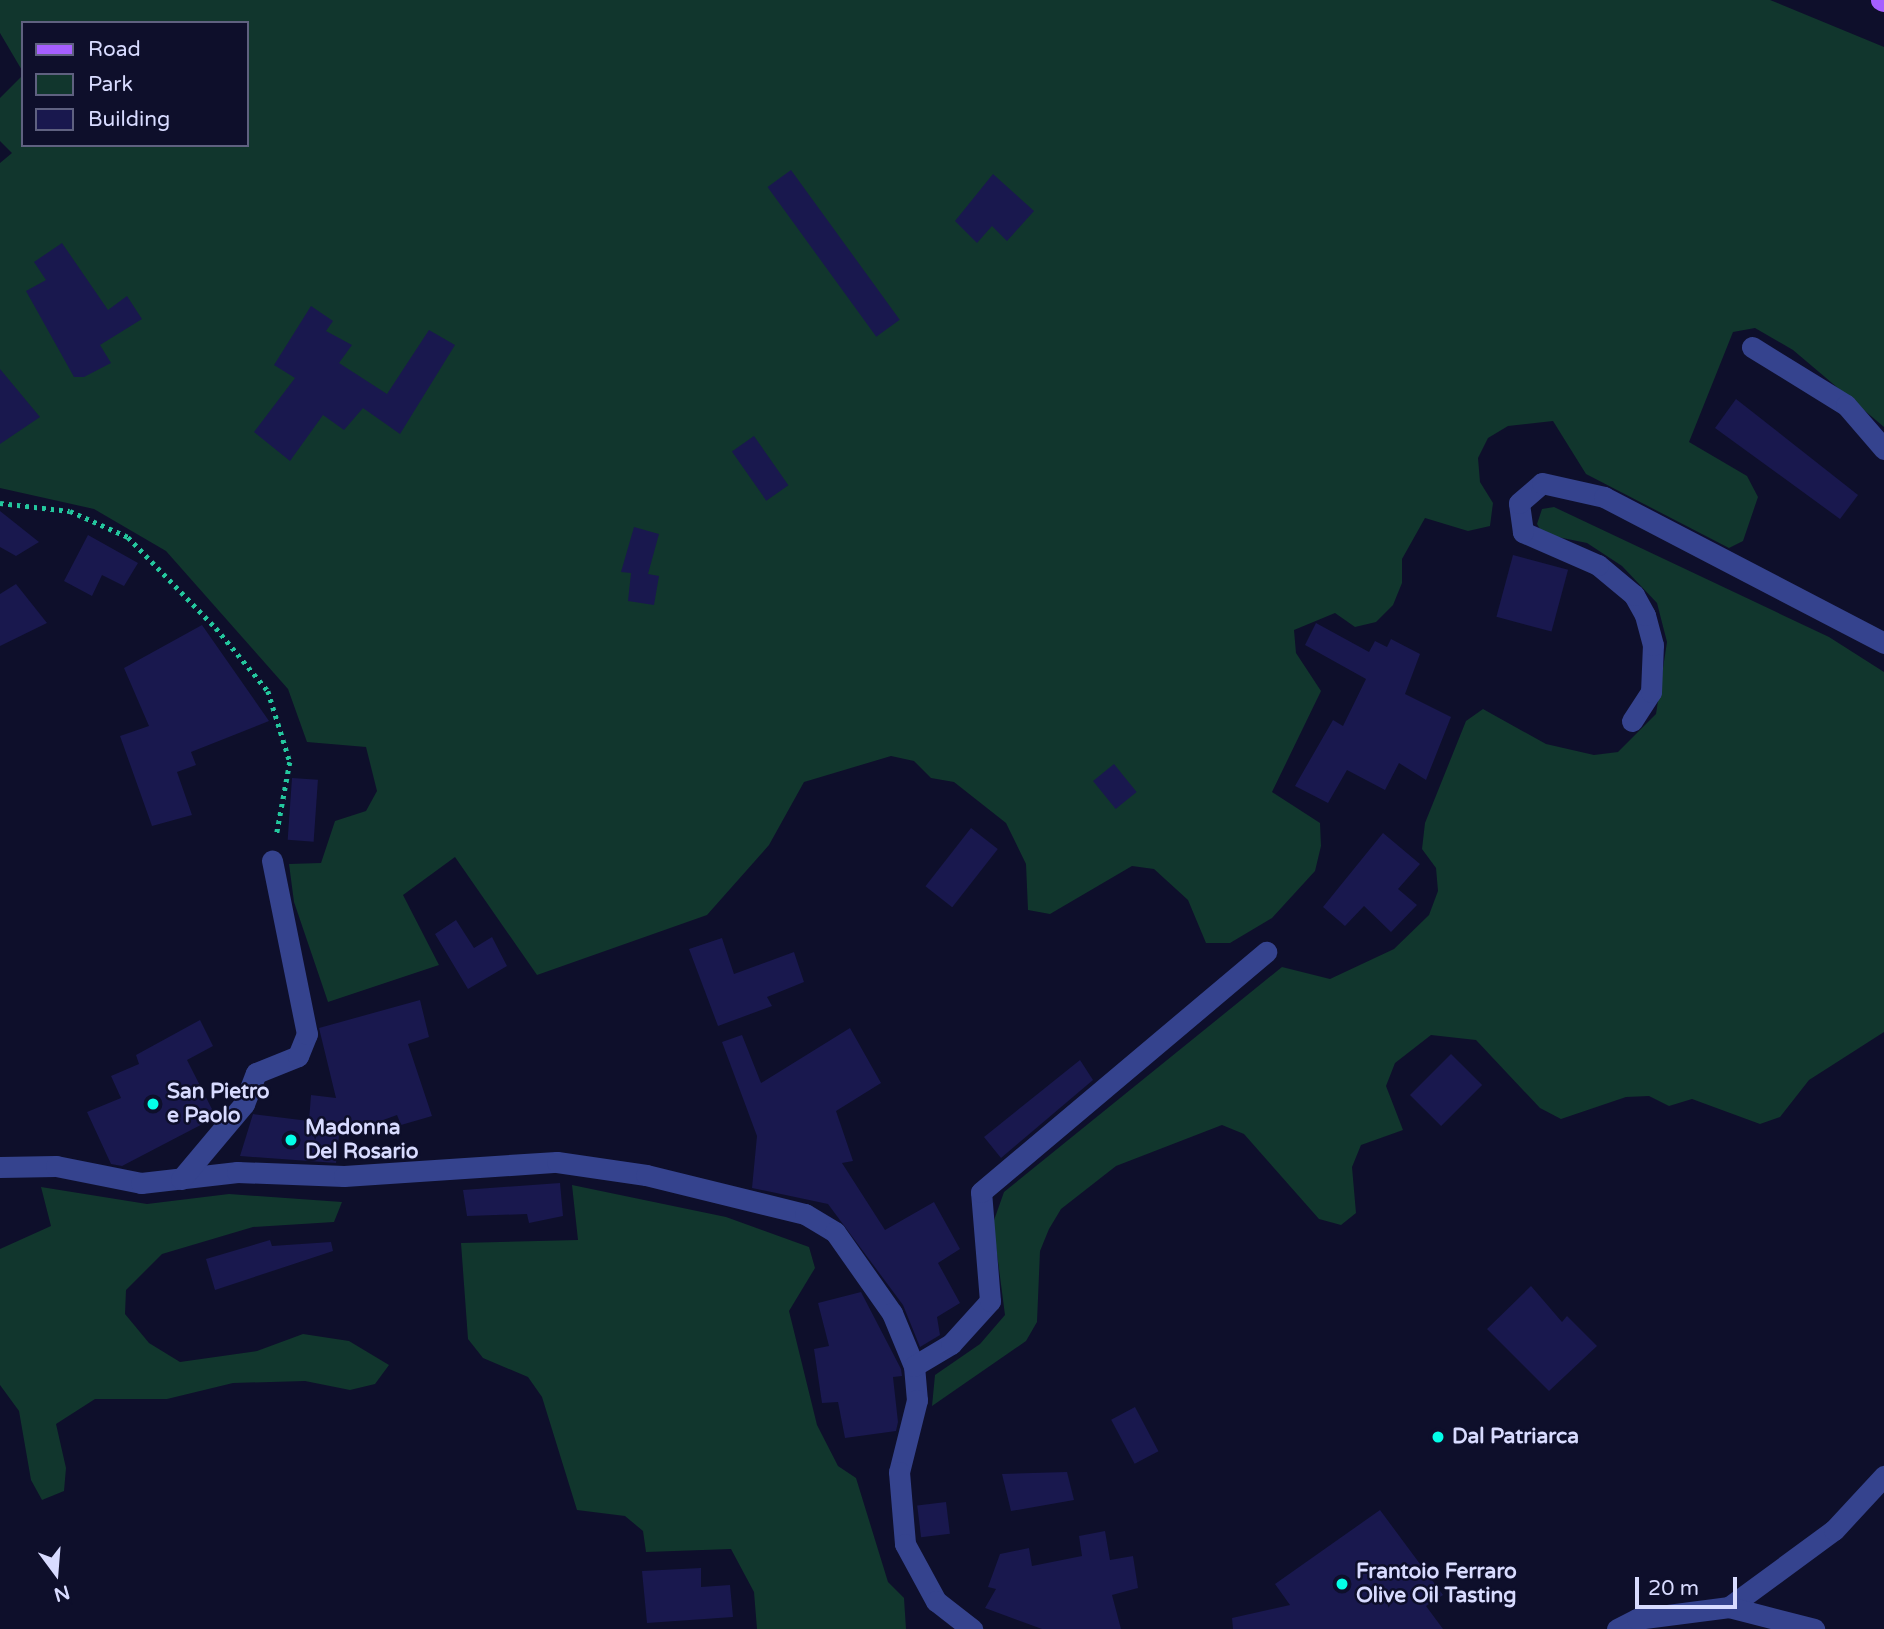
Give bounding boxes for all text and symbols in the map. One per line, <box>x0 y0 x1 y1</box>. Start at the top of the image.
legend <box>21 21 248 147</box>
text: Road <box>88 37 141 62</box>
text: Park <box>88 72 133 97</box>
text: Building <box>88 107 170 132</box>
place label: San Pietro e Paolo <box>167 1079 270 1129</box>
marker: San Pietro e Paolo <box>145 1096 161 1112</box>
place label: Madonna Del Rosario <box>305 1115 419 1165</box>
marker: Madonna Del Rosario <box>283 1132 299 1148</box>
place label: Dal Patriarca <box>1452 1424 1579 1450</box>
marker: Dal Patriarca <box>1430 1429 1446 1445</box>
north arrow <box>21 1538 91 1608</box>
place label: Frantoio Ferraro Olive Oil Tasting <box>1356 1559 1517 1609</box>
scale bar <box>1639 1562 1741 1606</box>
marker: Frantoio Ferraro Olive Oil Tasting <box>1334 1576 1350 1592</box>
text: 20 m <box>1648 1576 1699 1601</box>
text: N <box>51 1581 72 1606</box>

